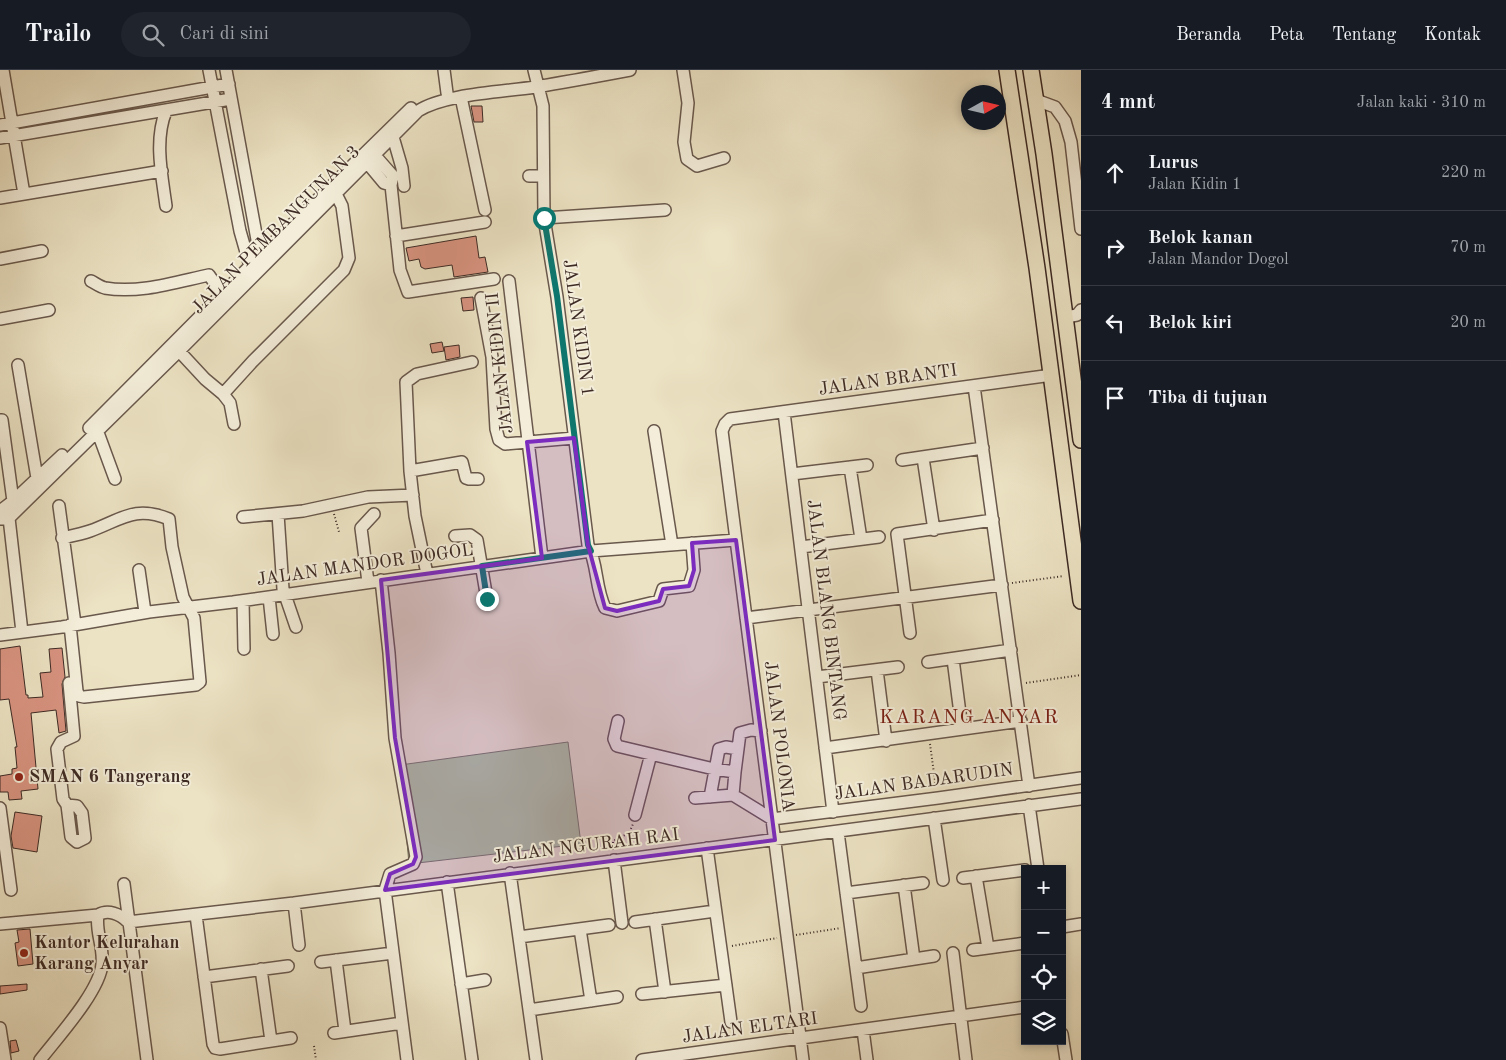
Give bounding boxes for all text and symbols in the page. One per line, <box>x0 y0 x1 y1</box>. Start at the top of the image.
search box <box>121 12 471 57</box>
icon: search <box>139 21 167 49</box>
text: Trailo <box>25 23 91 47</box>
text: Cari di sini <box>179 25 269 44</box>
text: Beranda <box>1176 26 1241 44</box>
text: Peta <box>1269 26 1304 44</box>
text: Tentang <box>1332 26 1396 44</box>
text: Kontak <box>1424 26 1481 44</box>
north arrow <box>961 85 1006 130</box>
text: 4 mnt <box>1101 92 1155 113</box>
text: Jalan kaki · 310 m <box>1357 95 1486 111</box>
street label: JALAN PEMBANGUNAN 3 <box>189 143 363 317</box>
text: Lurus <box>1148 154 1198 173</box>
icon: ahead <box>1101 159 1129 187</box>
text: 220 m <box>1441 165 1486 181</box>
text: Jalan Kidin 1 <box>1148 177 1241 193</box>
route start <box>533 207 556 230</box>
text: Belok kanan <box>1148 229 1253 248</box>
icon: right <box>1101 234 1129 262</box>
text: 70 m <box>1450 240 1486 256</box>
text: Jalan Mandor Dogol <box>1148 252 1288 268</box>
street label: JALAN KIDIN 1 <box>559 258 597 398</box>
street label: JALAN KIDIN II <box>484 291 516 435</box>
icon: left <box>1101 309 1129 337</box>
text: Belok kiri <box>1148 314 1232 333</box>
text: 20 m <box>1450 315 1486 331</box>
street label: JALAN BRANTI <box>817 361 959 399</box>
icon: arrive <box>1101 384 1129 412</box>
text: Tiba di tujuan <box>1148 389 1268 408</box>
street label: JALAN BLANG BINTANG <box>804 498 848 722</box>
street label: JALAN MANDOR DOGOL <box>256 541 474 589</box>
route end <box>476 588 499 611</box>
street label: JALAN POLONIA <box>761 660 797 812</box>
district label: KARANG ANYAR <box>879 708 1059 728</box>
street label: JALAN BADARUDIN <box>833 761 1015 803</box>
place label: SMAN 6 Tangerang <box>29 768 191 786</box>
marker: SMAN 6 Tangerang <box>13 771 25 783</box>
street label: JALAN NGURAH RAI <box>492 826 680 866</box>
map controls <box>1021 865 1066 1045</box>
button: + <box>1021 865 1066 910</box>
button: − <box>1021 910 1066 955</box>
place label: Kantor Kelurahan Karang Anyar <box>34 934 179 973</box>
marker: Kantor Kelurahan Karang Anyar <box>18 947 30 959</box>
button: locate <box>1021 955 1066 1000</box>
button: layers <box>1021 1000 1066 1045</box>
street label: JALAN ELTARI <box>681 1010 819 1046</box>

